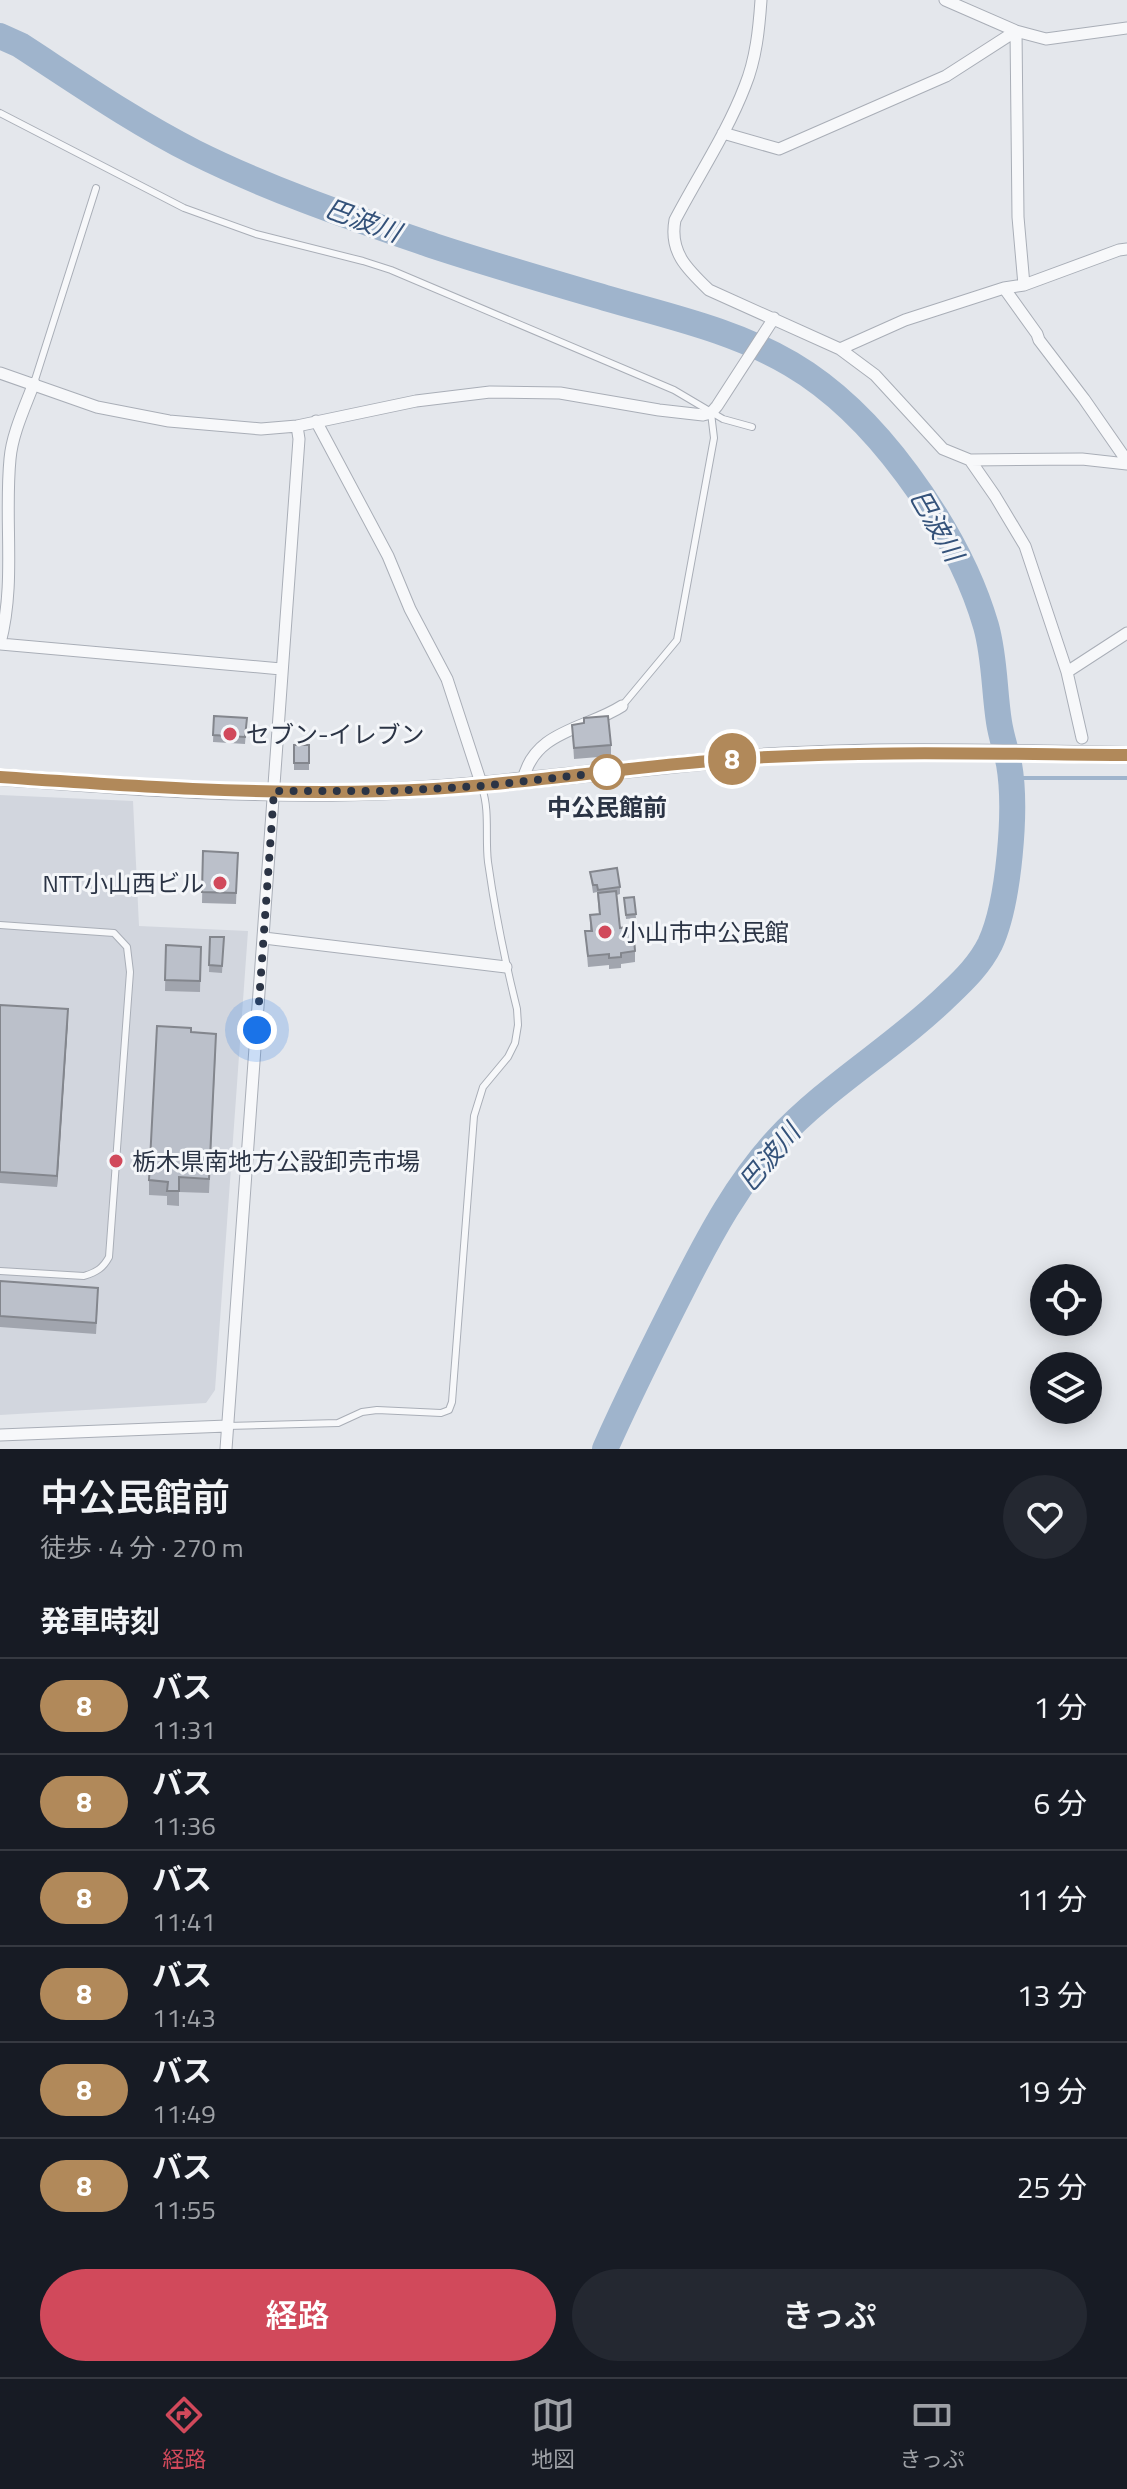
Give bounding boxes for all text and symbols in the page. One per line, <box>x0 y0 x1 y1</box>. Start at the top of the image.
water label: 巴波川 <box>320 188 409 253</box>
water label: 巴波川 <box>901 481 975 571</box>
place label: セブン-イレブン <box>246 716 425 752</box>
marker: セブン-イレブン <box>221 725 239 743</box>
line badge: 8 <box>706 733 758 785</box>
text: 8 <box>724 737 740 780</box>
marker: 中公民館前 <box>590 755 624 789</box>
place label: 中公民館前 <box>547 789 667 825</box>
place label: NTT小山西ビル <box>43 865 204 901</box>
marker: NTT小山西ビル <box>211 874 229 892</box>
place label: 小山市中公民館 <box>621 914 789 950</box>
marker: 小山市中公民館 <box>596 923 614 941</box>
your location <box>237 1010 277 1050</box>
water label: 巴波川 <box>729 1112 811 1199</box>
place label: 栃木県南地方公設卸売市場 <box>132 1143 420 1179</box>
marker: 栃木県南地方公設卸売市場 <box>107 1152 125 1170</box>
map controls <box>1030 1264 1102 1424</box>
button: locate <box>1030 1264 1102 1336</box>
button: layers <box>1030 1352 1102 1424</box>
text: 中公民館前 <box>40 1468 230 1526</box>
button: heart <box>1003 1475 1087 1559</box>
text: 徒歩 · 4 分 · 270 m <box>40 1528 244 1567</box>
text: 発車時刻 <box>40 1598 160 1644</box>
text: バス <box>152 1664 212 1710</box>
text: 8 <box>76 1684 92 1727</box>
text: 1 分 <box>1034 1684 1087 1730</box>
text: 11:31 <box>152 1710 216 1749</box>
text: バス <box>152 1760 212 1806</box>
text: 8 <box>76 1780 92 1823</box>
text: 6 分 <box>1034 1780 1087 1826</box>
text: 11:36 <box>152 1806 216 1845</box>
text: バス <box>152 1856 212 1902</box>
text: 8 <box>76 1876 92 1919</box>
text: 11 分 <box>1017 1876 1087 1922</box>
text: 11:41 <box>152 1902 216 1941</box>
text: バス <box>152 1952 212 1998</box>
text: 8 <box>76 1972 92 2015</box>
text: 13 分 <box>1017 1972 1087 2018</box>
text: 11:43 <box>152 1998 216 2037</box>
text: バス <box>152 2048 212 2094</box>
text: 8 <box>76 2068 92 2111</box>
text: 19 分 <box>1017 2068 1087 2114</box>
text: 11:49 <box>152 2094 216 2133</box>
text: バス <box>152 2144 212 2190</box>
text: 8 <box>76 2164 92 2207</box>
text: 25 分 <box>1017 2164 1087 2210</box>
text: 11:55 <box>152 2190 216 2229</box>
button: 経路 <box>40 2269 556 2361</box>
button: きっぷ <box>572 2269 1087 2361</box>
tab: 経路 <box>162 2393 206 2476</box>
tab: 地図 <box>531 2393 575 2476</box>
tab: きっぷ <box>900 2393 965 2476</box>

